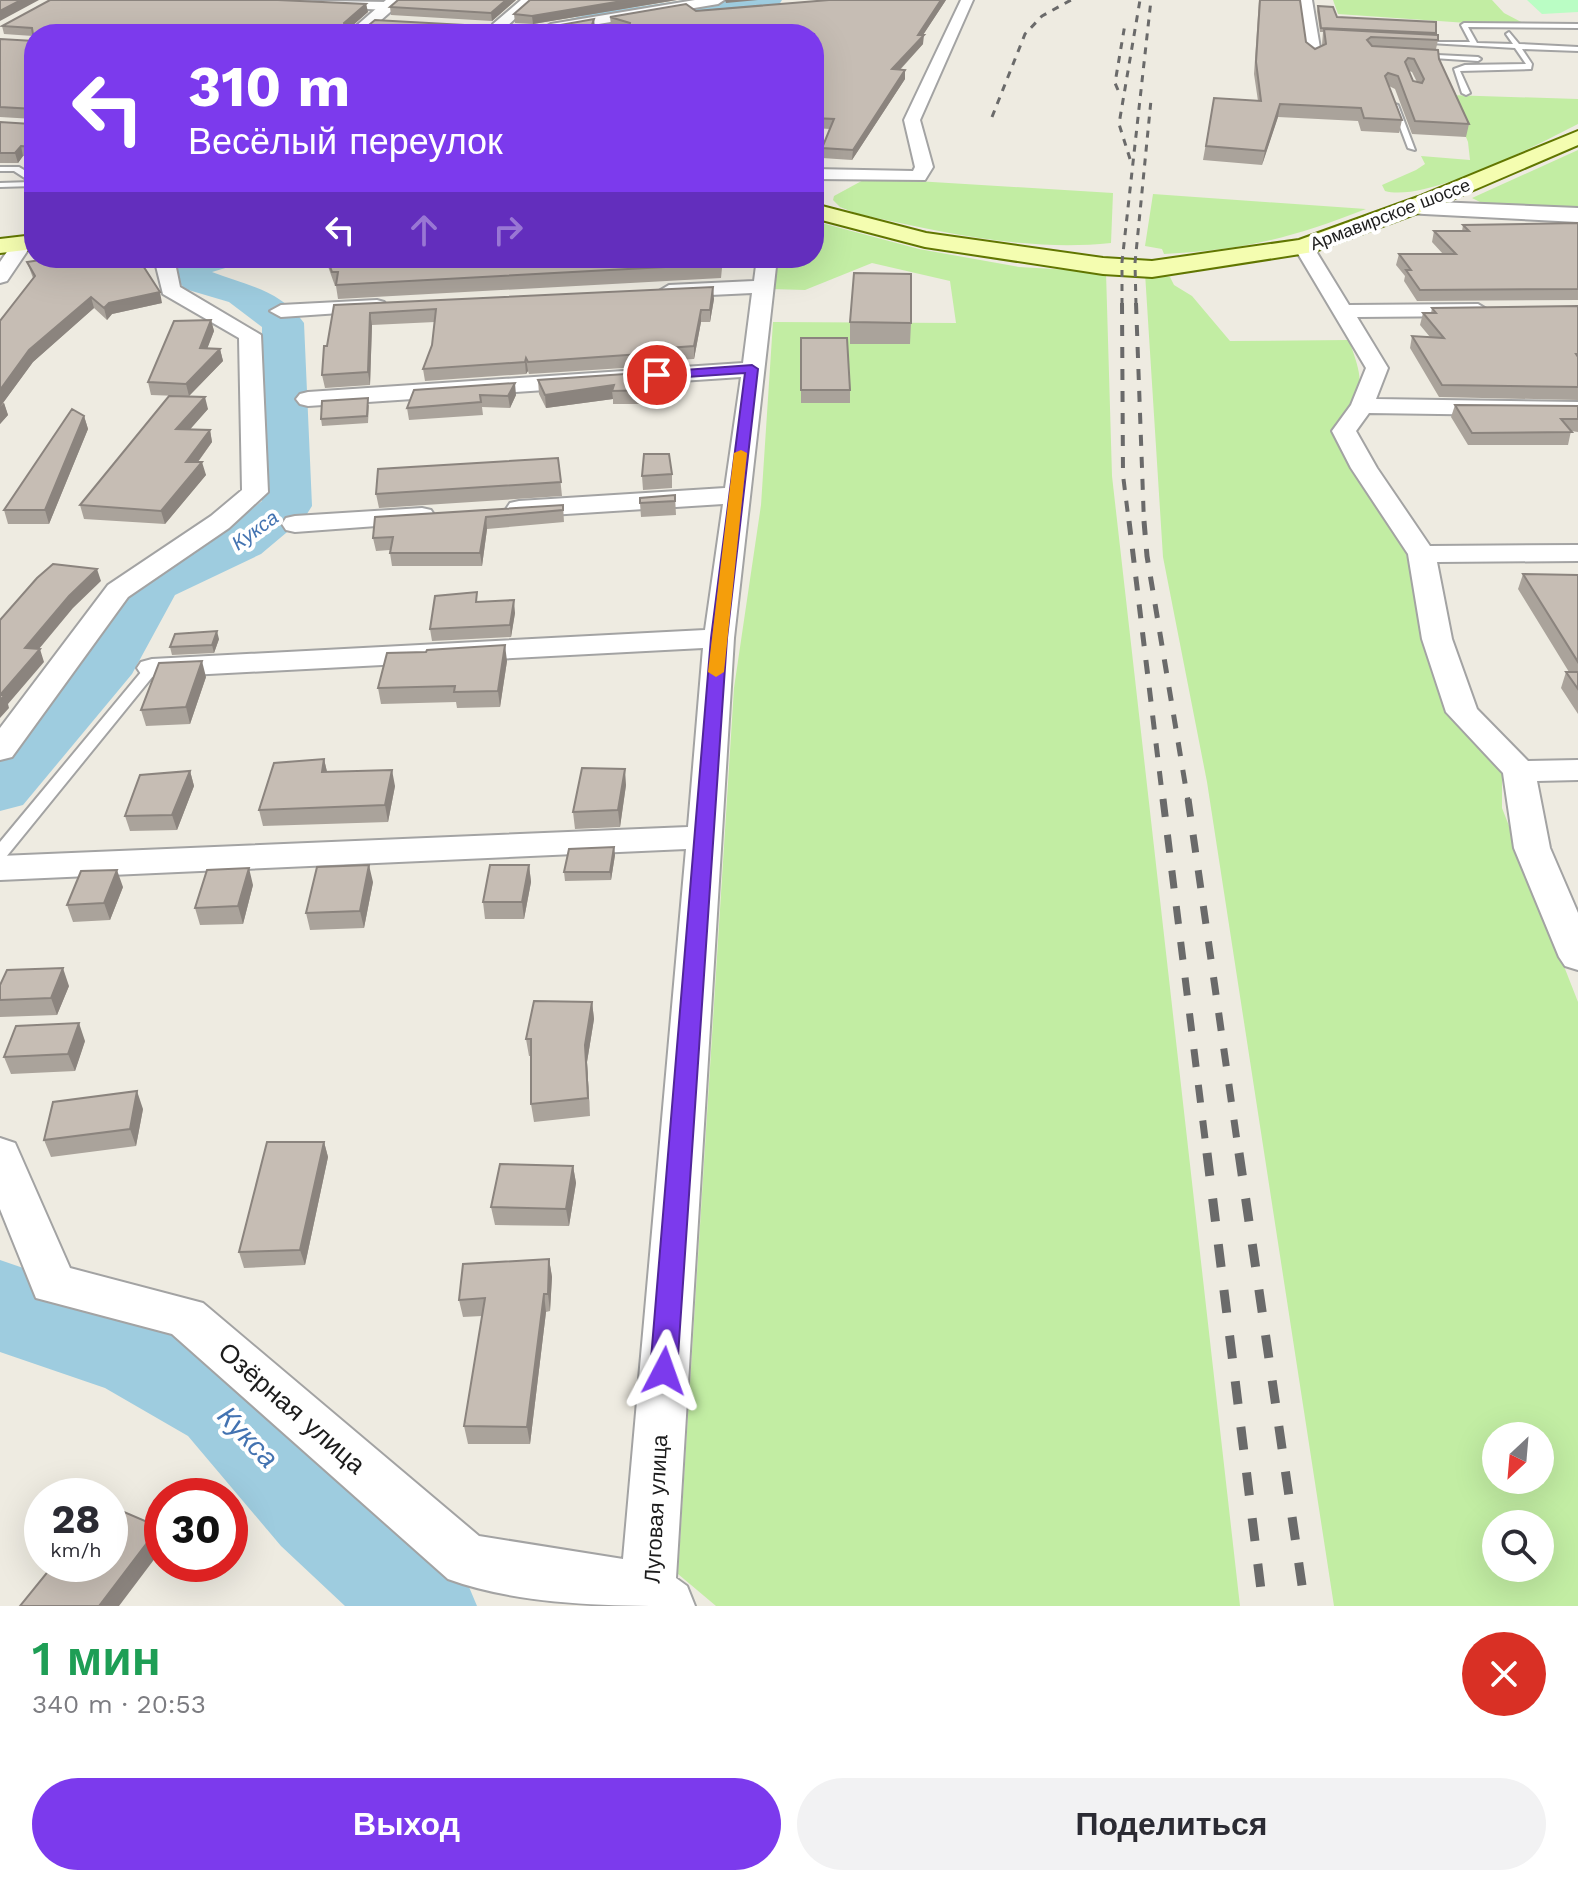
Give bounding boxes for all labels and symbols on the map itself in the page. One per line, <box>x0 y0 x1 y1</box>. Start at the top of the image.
street label: Армавирское шоссе <box>1307 174 1473 254</box>
pin <box>623 341 691 409</box>
water label: Кукса <box>227 505 283 555</box>
position arrow <box>622 1329 706 1413</box>
street label: Озёрная улица <box>213 1336 372 1480</box>
water label: Кукса <box>211 1399 285 1475</box>
north arrow <box>1482 1422 1554 1494</box>
street label: Луговая улица <box>640 1433 672 1584</box>
speed limit sign: 30 <box>144 1478 248 1582</box>

